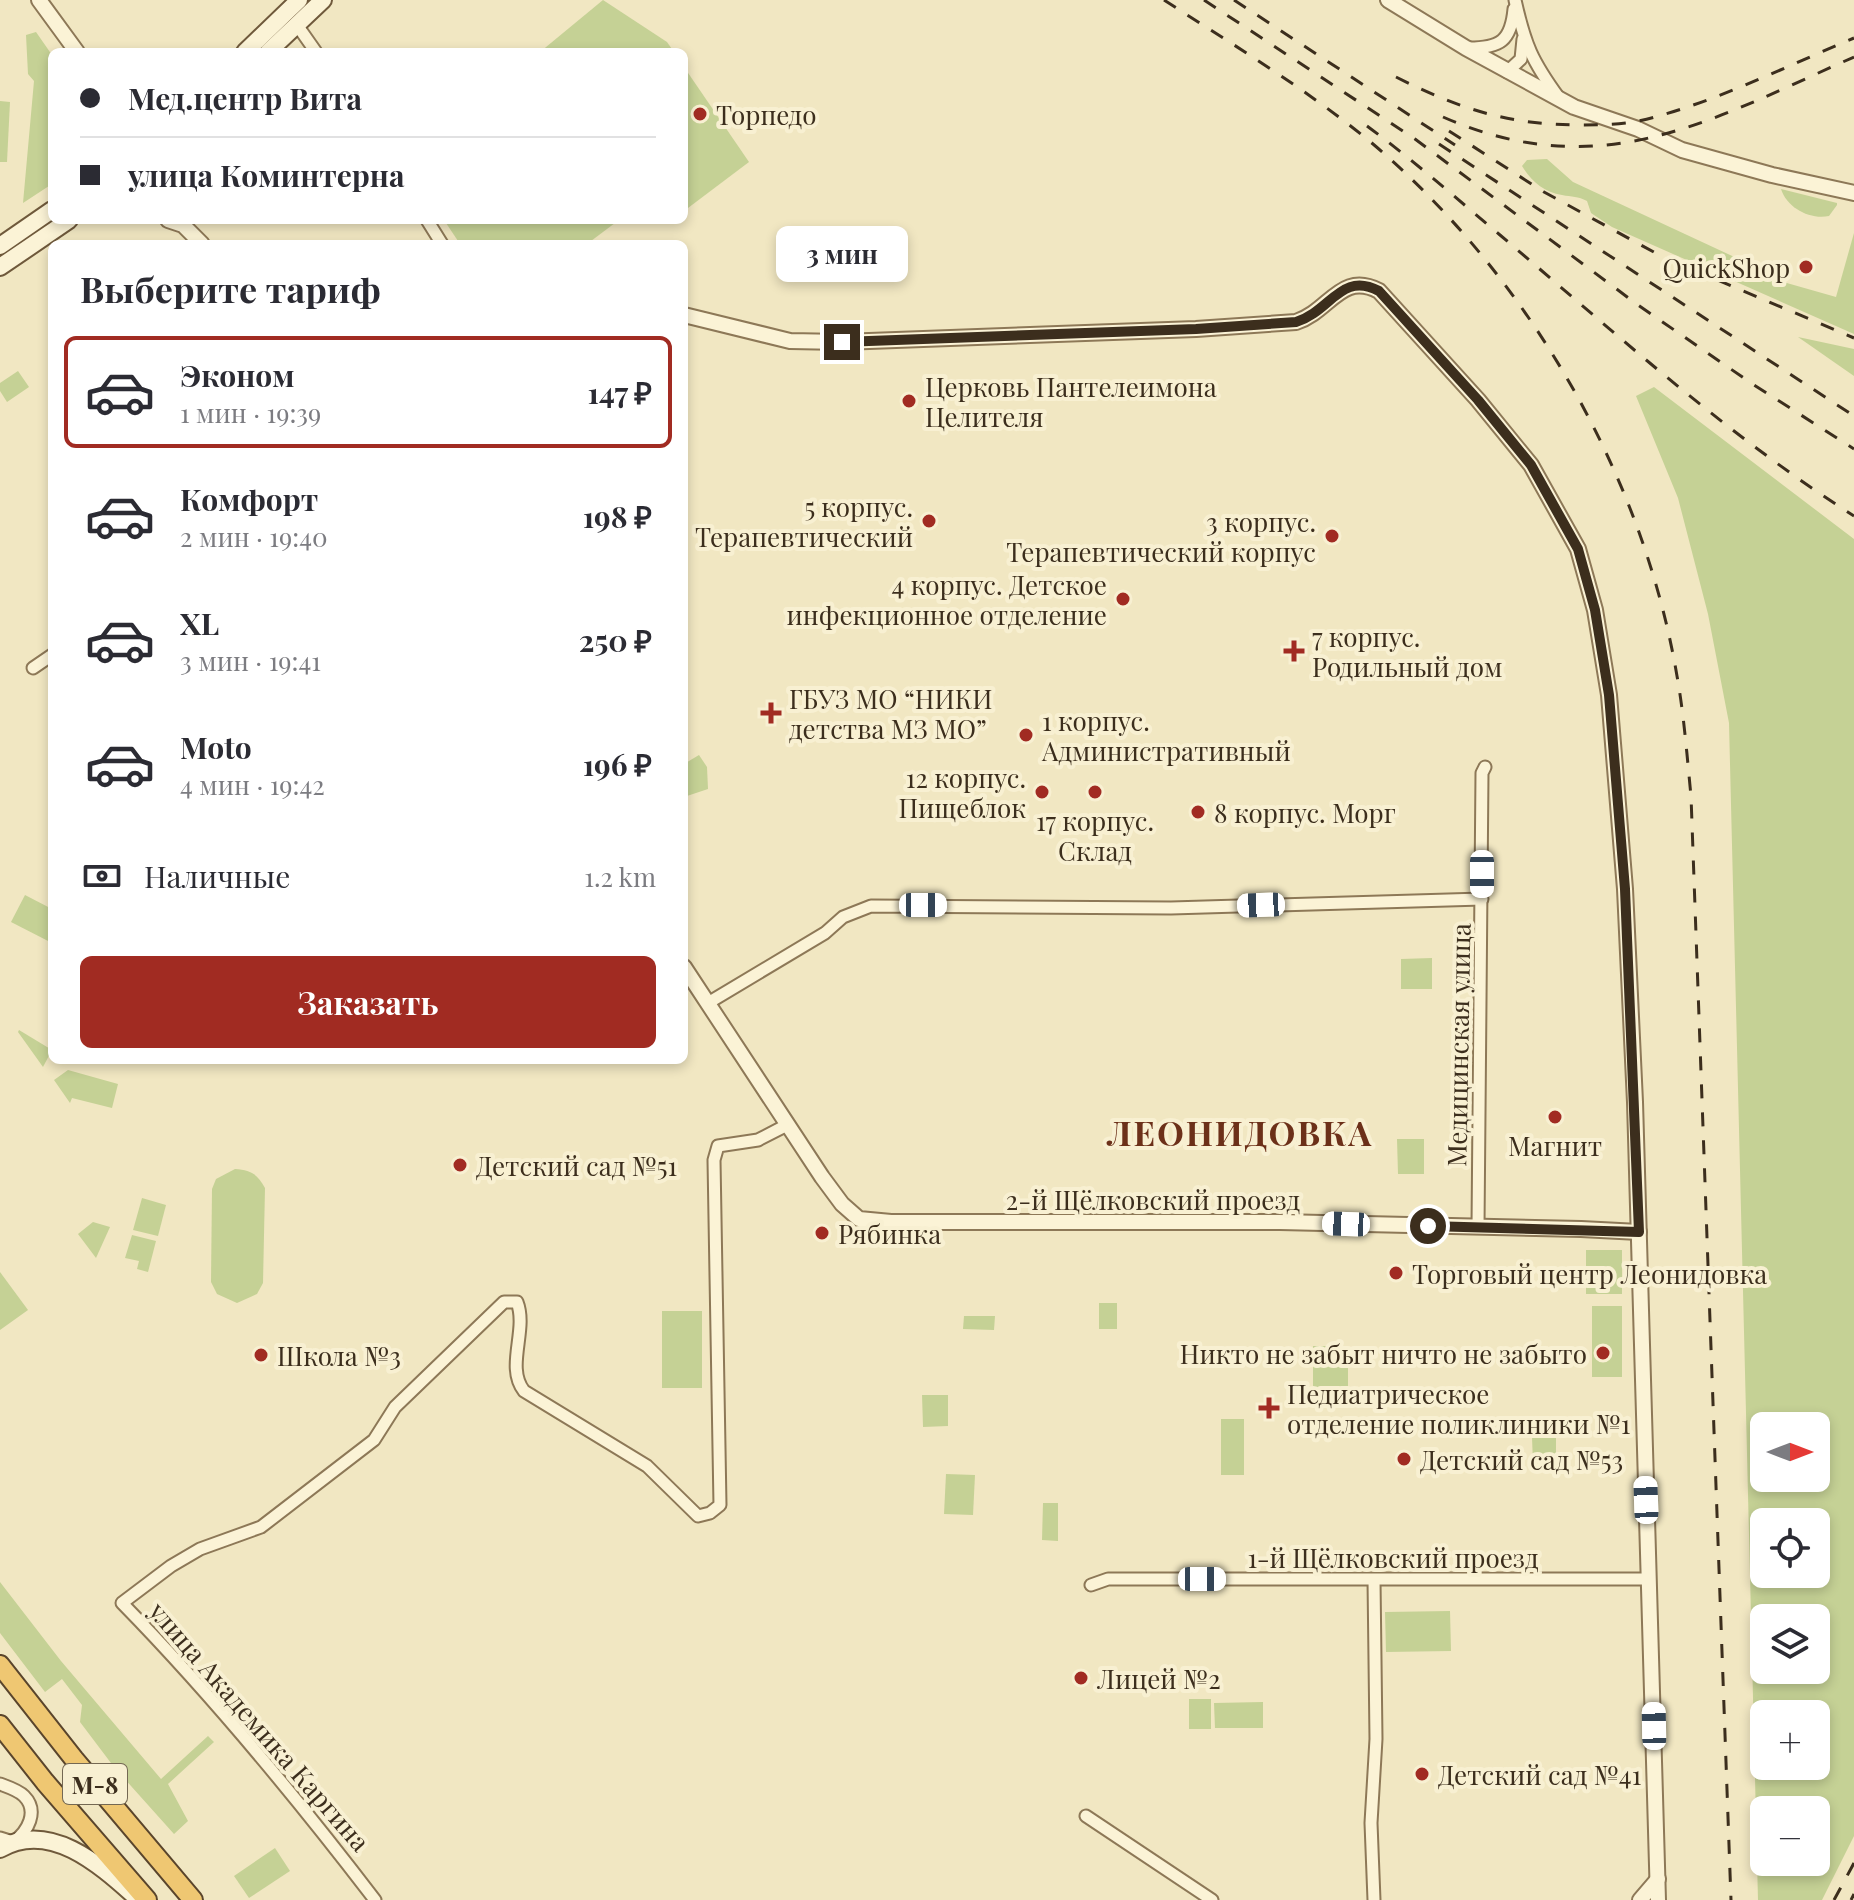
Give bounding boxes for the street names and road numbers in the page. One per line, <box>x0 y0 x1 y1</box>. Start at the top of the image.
street label: Медицинская улица <box>1438 923 1478 1167</box>
street label: 2-й Щёлковский проезд <box>1006 1182 1301 1217</box>
street label: 1-й Щёлковский проезд <box>1247 1540 1539 1575</box>
street label: улица Академика Каргина <box>141 1593 378 1858</box>
road number: М-8 <box>63 1764 127 1804</box>

